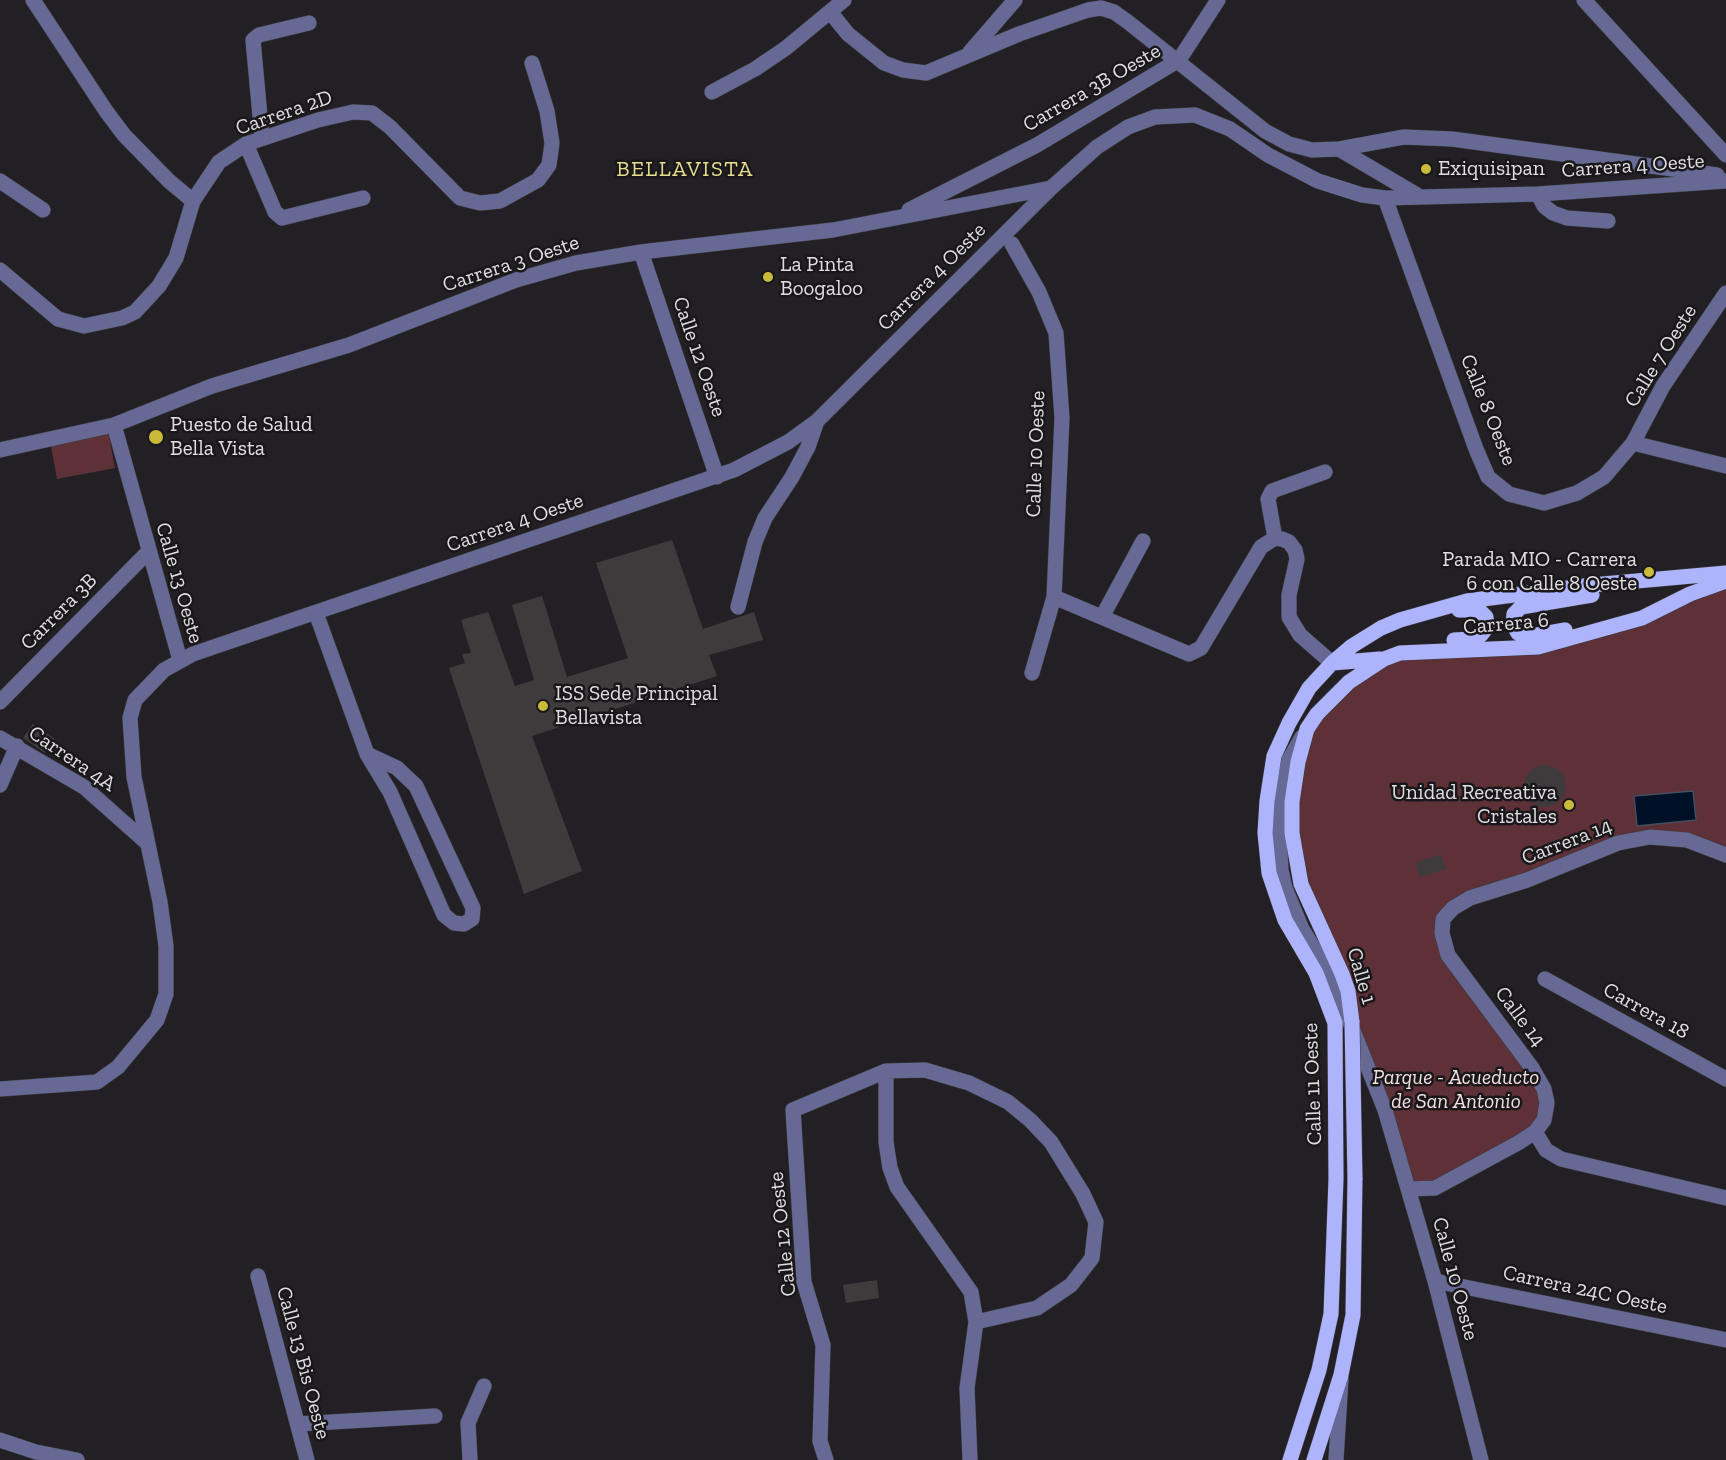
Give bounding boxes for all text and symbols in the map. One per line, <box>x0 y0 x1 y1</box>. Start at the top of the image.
street label: Carrera 3B Oeste <box>1019 38 1165 138</box>
street label: Carrera 2D <box>232 85 336 141</box>
street label: Carrera 4 Oeste <box>1561 148 1705 184</box>
place label: Exiquisipan <box>1438 156 1545 182</box>
district label: BELLAVISTA <box>616 157 754 183</box>
marker: Exiquisipan <box>1419 162 1433 176</box>
street label: Carrera 4 Oeste <box>873 218 991 336</box>
street label: Carrera 3 Oeste <box>440 230 582 298</box>
place label: La Pinta Boogaloo <box>780 252 863 302</box>
marker: La Pinta Boogaloo <box>761 270 775 284</box>
street label: Calle 12 Oeste <box>667 294 731 420</box>
street label: Calle 7 Oeste <box>1620 300 1702 412</box>
street label: Calle 8 Oeste <box>1454 351 1522 469</box>
street label: Calle 10 Oeste <box>1021 390 1051 518</box>
place label: Puesto de Salud Bella Vista <box>170 412 313 462</box>
marker: Puesto de Salud Bella Vista <box>147 428 165 446</box>
street label: Carrera 4 Oeste <box>443 488 587 558</box>
street label: Calle 13 Oeste <box>150 520 208 646</box>
place label: Parada MIO - Carrera 6 con Calle 8 Oeste <box>1442 547 1637 597</box>
marker: Parada MIO - Carrera 6 con Calle 8 Oeste <box>1642 565 1656 579</box>
street label: Carrera 3B <box>15 568 103 656</box>
street label: Carrera 6 <box>1462 608 1550 640</box>
place label: ISS Sede Principal Bellavista <box>555 681 718 731</box>
marker: ISS Sede Principal Bellavista <box>536 699 550 713</box>
street label: Carrera 4A <box>24 721 120 797</box>
place label: Unidad Recreativa Cristales <box>1391 780 1557 830</box>
marker: Unidad Recreativa Cristales <box>1562 798 1576 812</box>
street label: Carrera 14 <box>1518 813 1616 871</box>
street label: Calle 1 <box>1341 945 1381 1007</box>
street label: Carrera 18 <box>1599 977 1693 1045</box>
street label: Calle 14 <box>1489 982 1551 1052</box>
street label: Calle 11 Oeste <box>1298 1022 1328 1146</box>
park label: Parque - Acueducto de San Antonio <box>1373 1065 1539 1115</box>
street label: Calle 12 Oeste <box>764 1170 802 1298</box>
street label: Calle 10 Oeste <box>1426 1215 1484 1343</box>
street label: Carrera 24C Oeste <box>1501 1260 1669 1320</box>
street label: Calle 13 Bis Oeste <box>270 1284 336 1442</box>

